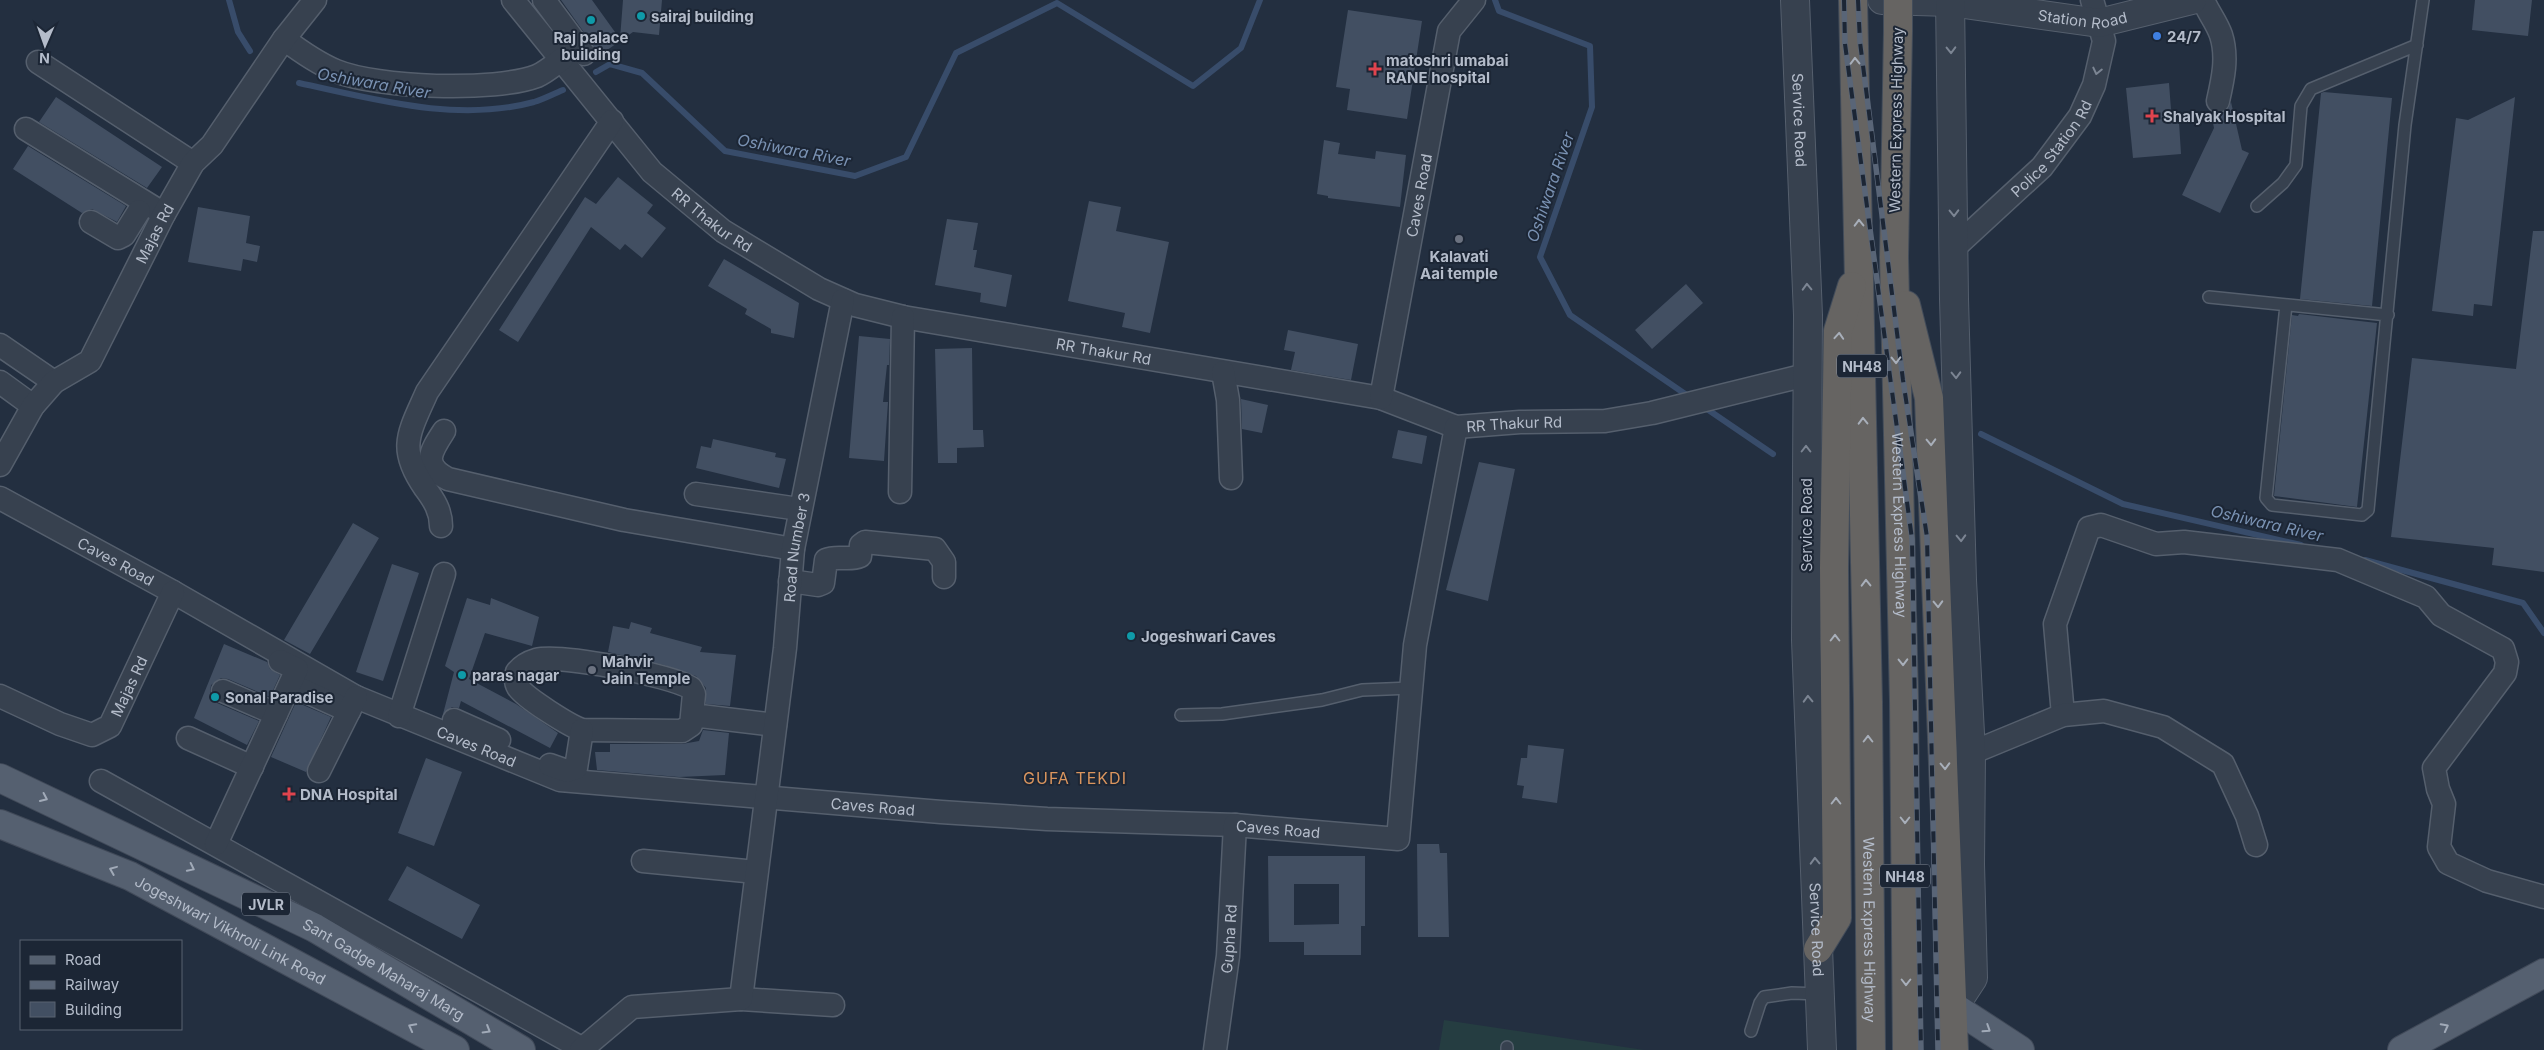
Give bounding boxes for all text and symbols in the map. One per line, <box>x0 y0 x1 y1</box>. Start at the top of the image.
street label: Station Road <box>2037 5 2129 33</box>
place label: sairaj building <box>651 7 754 26</box>
marker: sairaj building <box>635 10 647 22</box>
marker: Raj palace building <box>585 14 597 26</box>
north arrow <box>20 20 70 70</box>
street label: Western Express Highway <box>1885 27 1907 213</box>
place label: 24/7 <box>2167 27 2201 46</box>
place label: Raj palace building <box>554 28 629 64</box>
marker: 24/7 <box>2151 30 2163 42</box>
one-way arrow <box>1946 47 1956 55</box>
text: N <box>39 50 50 67</box>
place label: matoshri umabai RANE hospital <box>1386 51 1509 87</box>
one-way arrow <box>1850 57 1860 64</box>
marker: matoshri umabai RANE hospital <box>1368 62 1382 76</box>
water label: Oshiwara River <box>316 63 433 103</box>
one-way arrow <box>2092 66 2103 75</box>
street label: Service Road <box>1789 72 1811 167</box>
street label: Police Station Rd <box>2007 97 2096 201</box>
place label: Shalyak Hospital <box>2163 107 2286 126</box>
marker: Shalyak Hospital <box>2145 109 2159 123</box>
water label: Oshiwara River <box>736 129 853 171</box>
water label: Oshiwara River <box>1522 129 1578 245</box>
street label: Caves Road <box>1402 152 1436 239</box>
street label: RR Thakur Rd <box>668 183 756 256</box>
street label: Majas Rd <box>131 200 178 267</box>
one-way arrow <box>1948 209 1959 217</box>
one-way arrow <box>1853 219 1864 227</box>
marker: Kalavati Aai temple <box>1453 233 1465 245</box>
place label: Kalavati Aai temple <box>1420 247 1498 283</box>
one-way arrow <box>1801 282 1812 290</box>
one-way arrow <box>1833 332 1844 340</box>
street label: RR Thakur Rd <box>1055 334 1153 368</box>
road number: NH48 <box>1837 354 1887 378</box>
one-way arrow <box>1891 356 1901 364</box>
one-way arrow <box>1951 372 1962 380</box>
street label: RR Thakur Rd <box>1465 412 1562 436</box>
one-way arrow <box>1857 416 1868 424</box>
street label: Western Express Highway <box>1888 432 1912 618</box>
one-way arrow <box>1926 438 1937 446</box>
one-way arrow <box>1801 445 1811 452</box>
street label: Service Road <box>1797 478 1816 572</box>
street label: Road Number 3 <box>779 491 814 603</box>
water label: Oshiwara River <box>2209 500 2326 546</box>
street label: Caves Road <box>74 533 158 590</box>
one-way arrow <box>1956 534 1966 542</box>
one-way arrow <box>1860 579 1871 587</box>
one-way arrow <box>1933 600 1943 608</box>
place label: Jogeshwari Caves <box>1141 627 1276 646</box>
marker: Jogeshwari Caves <box>1125 630 1137 642</box>
one-way arrow <box>1830 634 1840 642</box>
place label: Mahvir Jain Temple <box>602 652 690 688</box>
street label: Majas Rd <box>106 653 151 720</box>
one-way arrow <box>1898 659 1908 667</box>
marker: Mahvir Jain Temple <box>586 664 598 676</box>
place label: paras nagar <box>472 666 559 685</box>
marker: paras nagar <box>456 669 468 681</box>
place label: Sonal Paradise <box>225 688 333 707</box>
marker: Sonal Paradise <box>209 691 221 703</box>
one-way arrow <box>1803 695 1814 703</box>
street label: Caves Road <box>434 721 519 771</box>
one-way arrow <box>1863 735 1873 742</box>
one-way arrow <box>1939 763 1950 771</box>
district label: GUFA TEKDI <box>1023 768 1127 788</box>
place label: DNA Hospital <box>300 785 398 804</box>
marker: DNA Hospital <box>282 787 296 801</box>
one-way arrow <box>39 792 48 802</box>
street label: Caves Road <box>830 793 916 819</box>
one-way arrow <box>1831 797 1841 804</box>
street label: Caves Road <box>1235 816 1321 842</box>
one-way arrow <box>1900 816 1910 824</box>
street label: Western Express Highway <box>1860 837 1880 1023</box>
one-way arrow <box>1809 857 1820 865</box>
one-way arrow <box>186 862 195 872</box>
road number: NH48 <box>1880 864 1930 888</box>
one-way arrow <box>109 866 118 876</box>
street label: Jogeshwari Vikhroli Link Road <box>132 871 329 989</box>
street label: Service Road <box>1806 882 1829 977</box>
road number: JVLR <box>242 892 290 916</box>
street label: Gupha Rd <box>1216 904 1240 975</box>
street label: Sant Gadge Maharaj Marg <box>300 914 468 1024</box>
legend <box>20 940 182 1030</box>
text: Road <box>65 950 101 969</box>
text: Railway <box>65 975 120 994</box>
one-way arrow <box>1901 979 1911 987</box>
text: Building <box>65 1000 122 1019</box>
one-way arrow <box>1981 1022 1990 1032</box>
one-way arrow <box>408 1023 417 1033</box>
one-way arrow <box>481 1023 490 1033</box>
one-way arrow <box>2439 1023 2448 1033</box>

